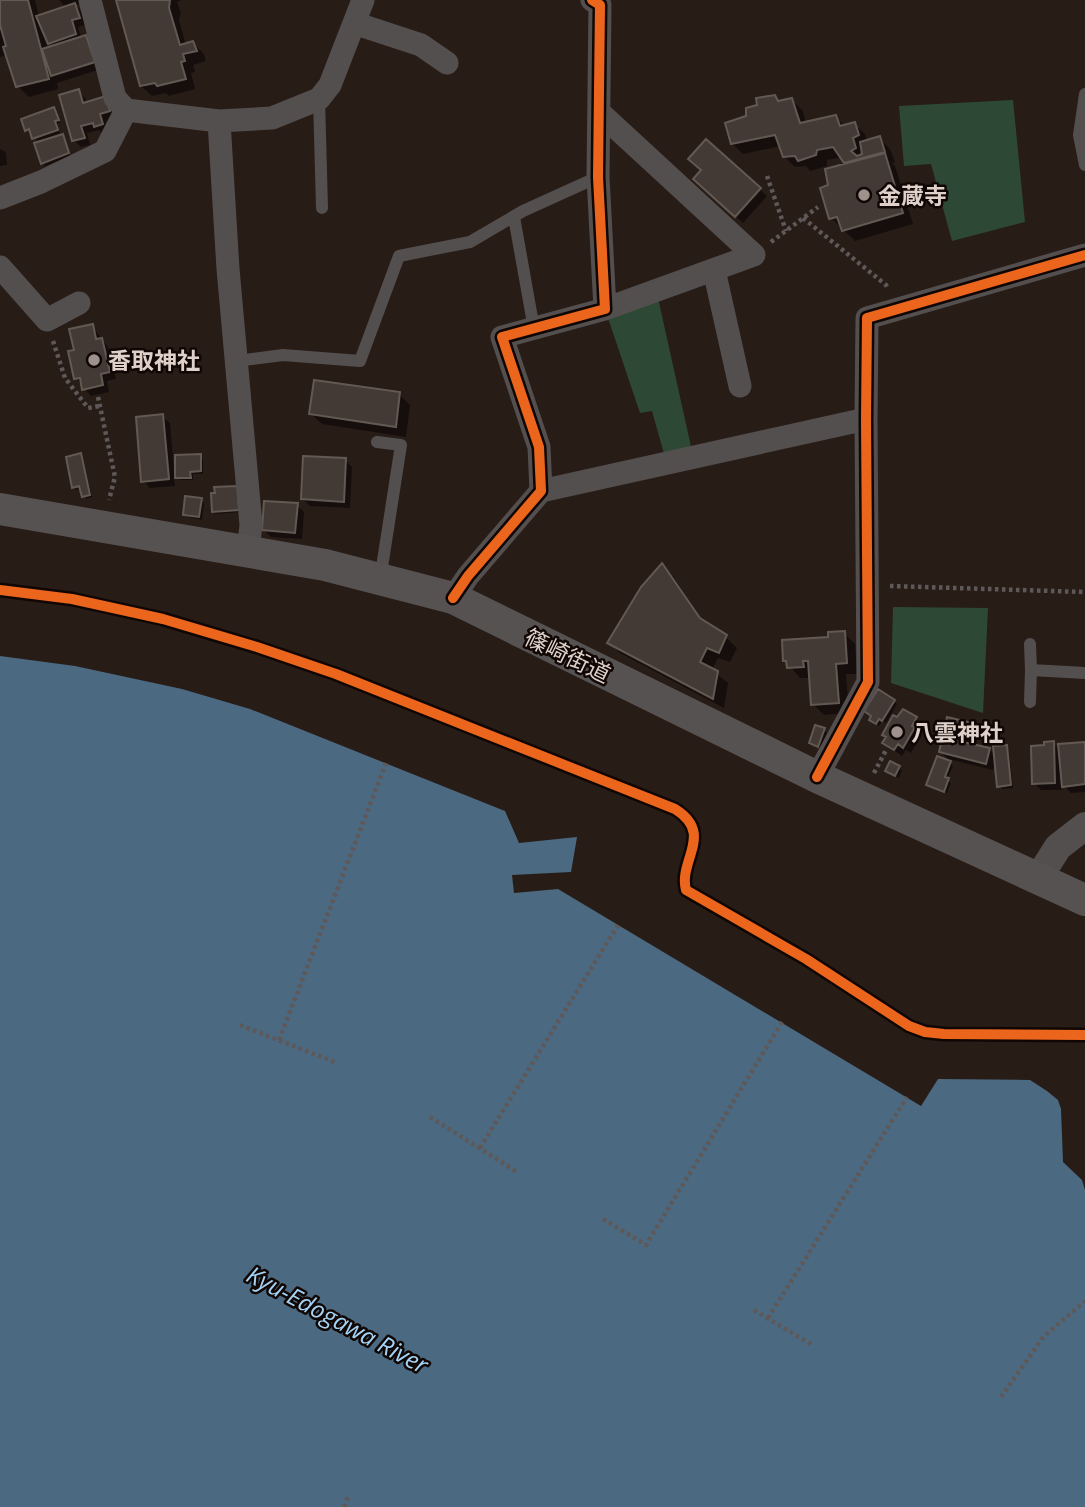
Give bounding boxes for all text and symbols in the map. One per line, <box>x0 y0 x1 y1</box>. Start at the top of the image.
place label: 金蔵寺 <box>878 179 947 211</box>
marker: 金蔵寺 <box>856 187 872 203</box>
place label: 香取神社 <box>108 344 200 376</box>
marker: 香取神社 <box>86 352 102 368</box>
street label: 篠崎街道 <box>520 620 616 690</box>
place label: 八雲神社 <box>911 716 1003 748</box>
marker: 八雲神社 <box>889 724 905 740</box>
water label: Kyu-Edogawa River <box>242 1257 436 1381</box>

